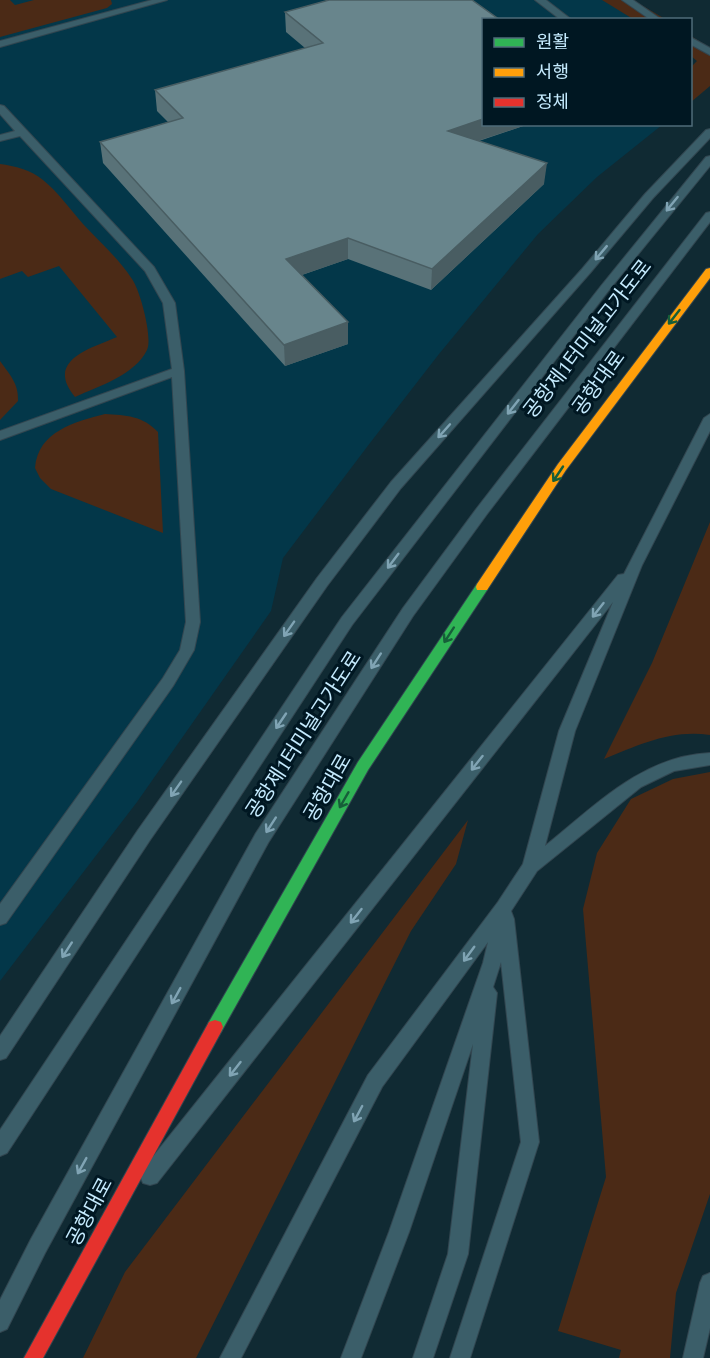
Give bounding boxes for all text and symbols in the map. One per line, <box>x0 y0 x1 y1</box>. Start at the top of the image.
legend <box>482 18 692 126</box>
text: 원활 <box>536 29 569 56</box>
text: 서행 <box>536 59 569 86</box>
text: 정체 <box>536 89 569 116</box>
one-way arrow <box>666 196 679 212</box>
one-way arrow <box>594 245 608 260</box>
street label: 공항제1터미널고가도로 <box>516 253 660 425</box>
one-way arrow <box>667 309 680 325</box>
street label: 공항대로 <box>565 344 633 422</box>
one-way arrow <box>506 398 519 414</box>
one-way arrow <box>437 423 451 438</box>
one-way arrow <box>551 465 564 482</box>
one-way arrow <box>387 553 400 569</box>
one-way arrow <box>592 602 605 618</box>
one-way arrow <box>283 621 295 637</box>
one-way arrow <box>442 627 455 644</box>
street label: 공항제1터미널고가도로 <box>239 645 369 825</box>
one-way arrow <box>370 653 383 670</box>
one-way arrow <box>275 712 288 729</box>
street label: 공항대로 <box>297 749 359 827</box>
one-way arrow <box>471 755 484 771</box>
one-way arrow <box>170 780 182 796</box>
one-way arrow <box>338 791 350 808</box>
one-way arrow <box>264 816 276 833</box>
one-way arrow <box>349 908 362 924</box>
one-way arrow <box>61 942 73 958</box>
one-way arrow <box>463 946 476 962</box>
one-way arrow <box>170 986 181 1004</box>
one-way arrow <box>228 1061 241 1077</box>
one-way arrow <box>352 1104 363 1122</box>
one-way arrow <box>76 1157 87 1175</box>
street label: 공항대로 <box>59 1172 121 1252</box>

